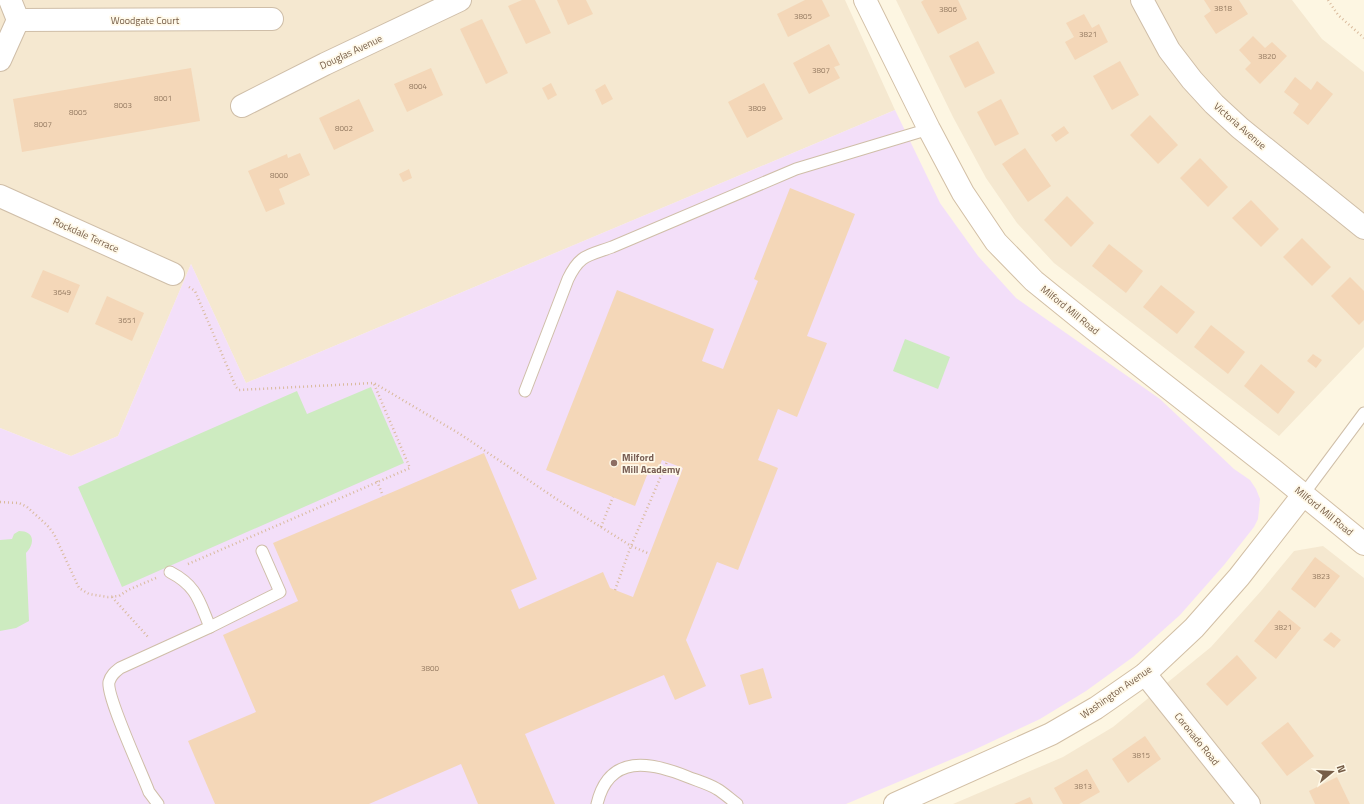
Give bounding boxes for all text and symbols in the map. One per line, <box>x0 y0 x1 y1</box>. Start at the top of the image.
house number: 3818 <box>1214 2 1232 14</box>
house number: 3806 <box>939 3 957 15</box>
house number: 3805 <box>794 10 812 22</box>
street label: Woodgate Court <box>111 13 180 28</box>
house number: 3821 <box>1079 28 1097 40</box>
street label: Douglas Avenue <box>317 31 385 73</box>
house number: 3820 <box>1258 50 1276 62</box>
house number: 3807 <box>812 64 830 76</box>
house number: 8004 <box>409 80 427 92</box>
house number: 8001 <box>154 92 172 104</box>
house number: 8003 <box>114 99 132 111</box>
street label: Victoria Avenue <box>1210 99 1270 153</box>
house number: 3809 <box>748 102 766 114</box>
house number: 8005 <box>69 106 87 118</box>
house number: 8007 <box>34 118 52 130</box>
house number: 8002 <box>335 122 353 134</box>
house number: 8000 <box>270 169 288 181</box>
street label: Rockdale Terrace <box>51 214 121 256</box>
street label: Milford Mill Road <box>1038 282 1102 338</box>
house number: 3649 <box>53 286 71 298</box>
house number: 3651 <box>118 314 136 326</box>
place label: Milford Mill Academy <box>622 450 680 477</box>
marker: Milford Mill Academy <box>609 458 619 468</box>
street label: Milford Mill Road <box>1292 483 1356 539</box>
house number: 3823 <box>1312 570 1330 582</box>
house number: 3821 <box>1274 621 1292 633</box>
house number: 3800 <box>421 662 439 674</box>
street label: Washington Avenue <box>1077 662 1155 722</box>
street label: Coronado Road <box>1171 709 1223 769</box>
house number: 3815 <box>1132 749 1150 761</box>
north arrow <box>1312 752 1352 792</box>
text: N <box>1333 763 1350 775</box>
house number: 3813 <box>1074 780 1092 792</box>

